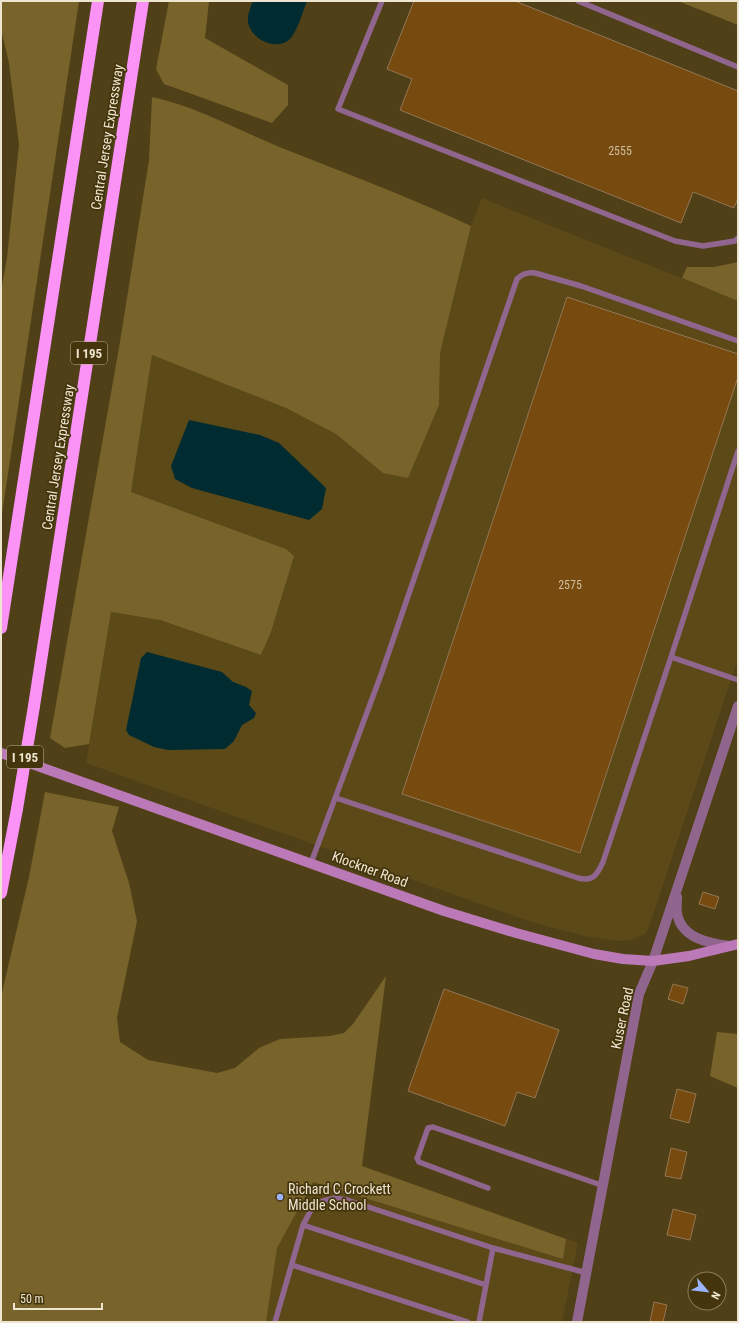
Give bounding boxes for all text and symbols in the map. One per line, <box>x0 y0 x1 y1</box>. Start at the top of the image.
street label: Central Jersey Expressway <box>88 63 126 211</box>
house number: 2555 <box>608 144 632 158</box>
road number: I 195 <box>71 342 107 364</box>
street label: Central Jersey Expressway <box>39 383 77 531</box>
house number: 2575 <box>558 578 582 592</box>
road number: I 195 <box>7 746 43 768</box>
street label: Klockner Road <box>330 848 410 890</box>
street label: Kuser Road <box>608 986 636 1050</box>
place label: Richard C Crockett Middle School <box>288 1181 391 1213</box>
marker: Richard C Crockett Middle School <box>275 1192 285 1202</box>
north arrow <box>687 1271 727 1311</box>
scale bar <box>14 1285 102 1311</box>
text: N <box>708 1289 723 1302</box>
text: 50 m <box>20 1292 44 1306</box>

